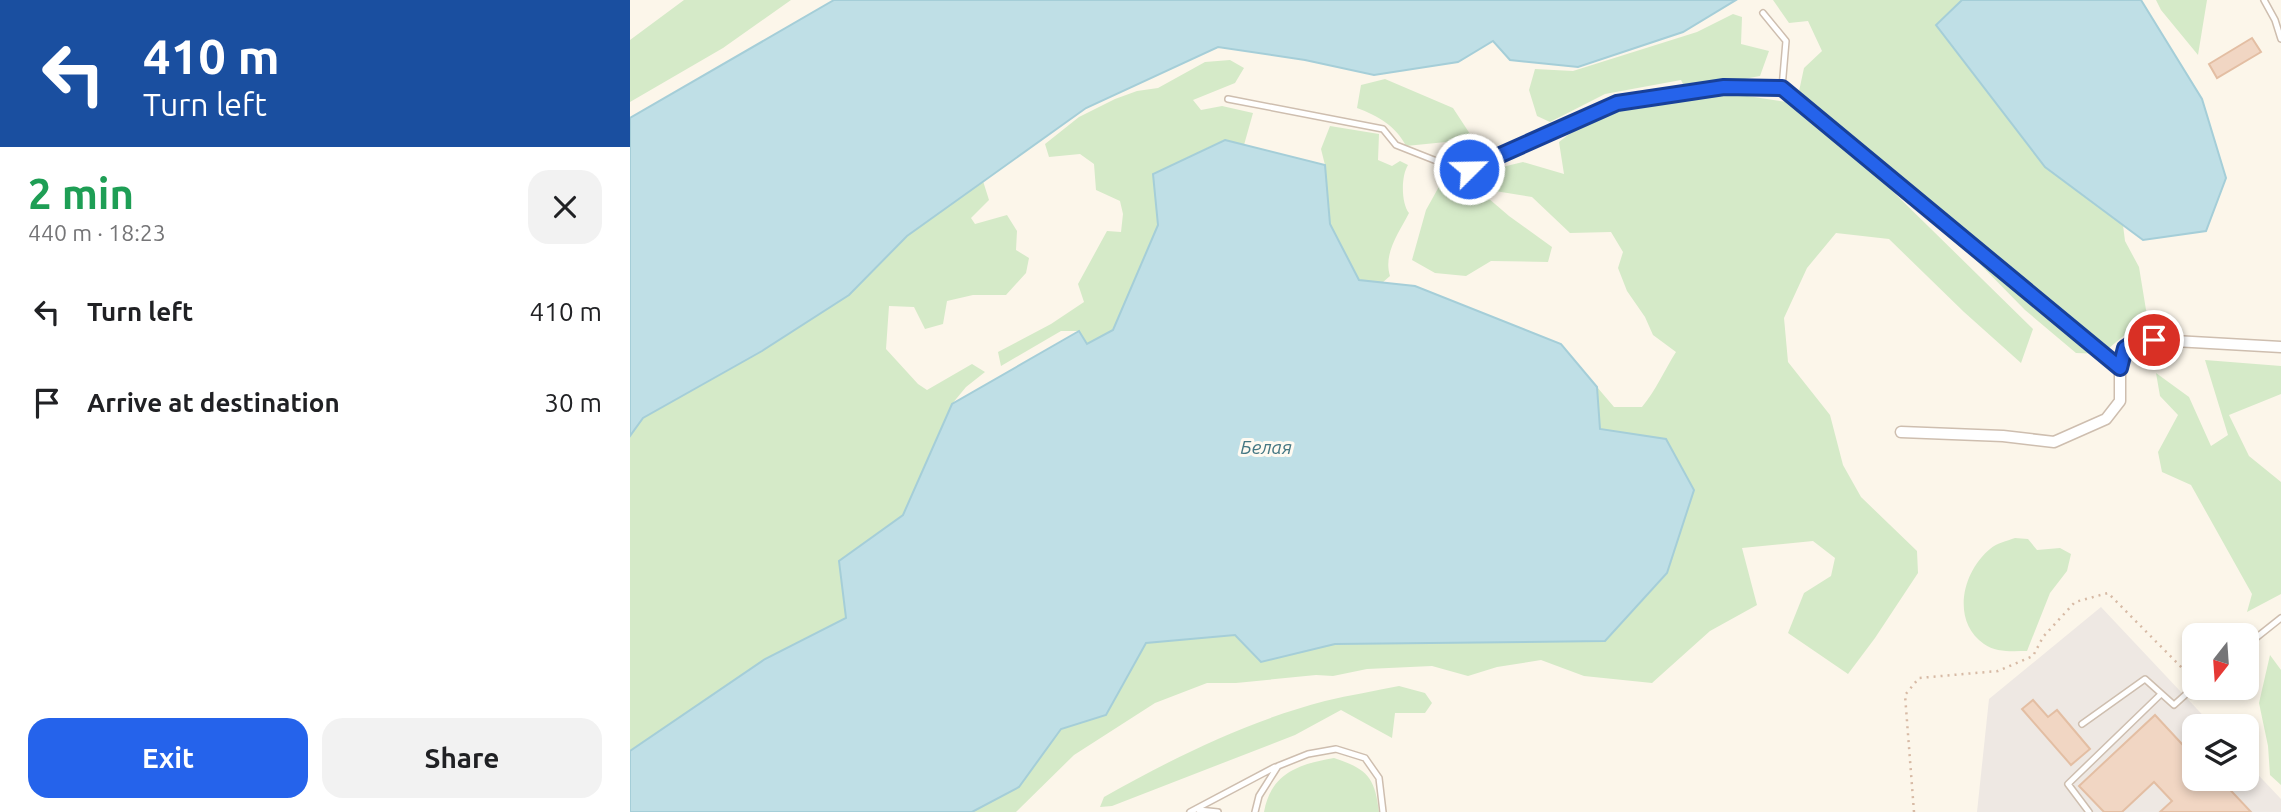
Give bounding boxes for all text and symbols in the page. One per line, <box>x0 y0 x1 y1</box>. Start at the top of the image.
icon: left <box>28 28 119 119</box>
text: 410 m <box>143 28 280 83</box>
text: Turn left <box>143 86 267 122</box>
position arrow <box>1432 132 1506 206</box>
text: 2 min <box>28 170 134 217</box>
button: close <box>528 170 602 244</box>
text: 440 m · 18:23 <box>28 220 166 245</box>
icon: left <box>28 293 66 331</box>
text: Turn left <box>87 297 193 326</box>
text: 410 m <box>530 297 602 326</box>
pin <box>2124 310 2184 370</box>
icon: arrive <box>2135 321 2173 359</box>
icon: arrive <box>28 384 66 422</box>
text: Arrive at destination <box>87 388 340 417</box>
text: 30 m <box>544 388 602 417</box>
water label: Белая <box>1240 436 1292 458</box>
north arrow <box>2182 623 2259 700</box>
map controls <box>2182 623 2259 791</box>
button: layers <box>2182 714 2259 791</box>
button: Exit <box>28 718 308 798</box>
button: Share <box>322 718 602 798</box>

